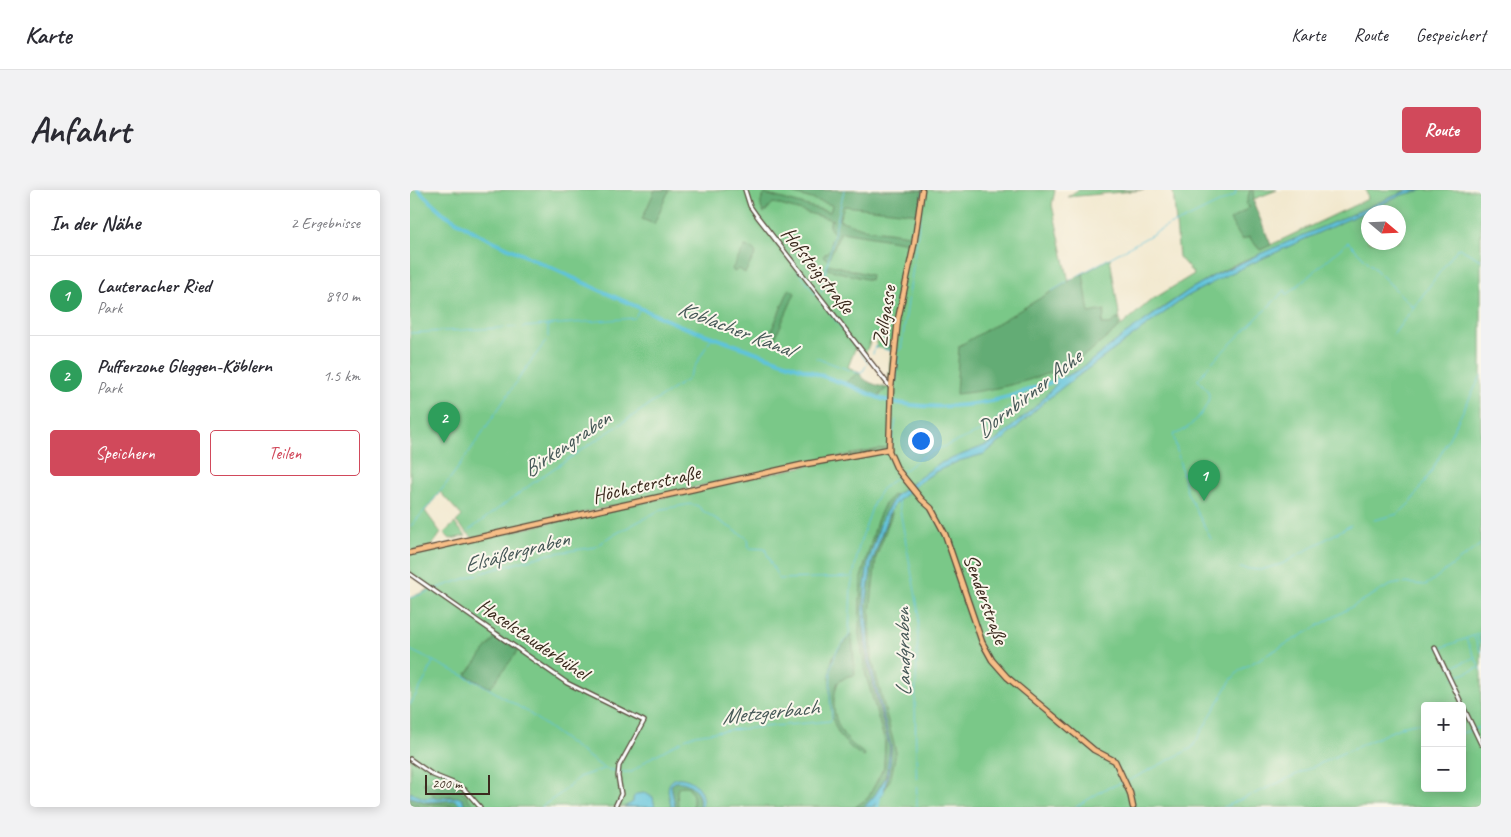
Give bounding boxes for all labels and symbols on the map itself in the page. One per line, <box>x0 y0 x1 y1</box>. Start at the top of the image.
north arrow <box>1361 205 1406 250</box>
street label: Hofsteigstraße <box>776 221 861 321</box>
street label: Zellgasse <box>866 283 902 348</box>
water label: Koblacher Kanal <box>674 294 804 366</box>
water label: Dornbirner Ache <box>970 341 1090 444</box>
pin: 2 <box>428 402 460 443</box>
water label: Birkengraben <box>517 403 618 483</box>
your location <box>908 428 934 454</box>
street label: Höchsterstraße <box>589 458 705 509</box>
pin: 1 <box>1188 460 1220 501</box>
water label: Elsäßergraben <box>461 524 574 579</box>
street label: Senderstraße <box>958 550 1015 650</box>
street label: Haselstauderbühel <box>472 592 596 688</box>
water label: Landgraben <box>888 605 918 697</box>
water label: Metzgerbach <box>720 693 822 731</box>
scale bar <box>425 772 490 795</box>

